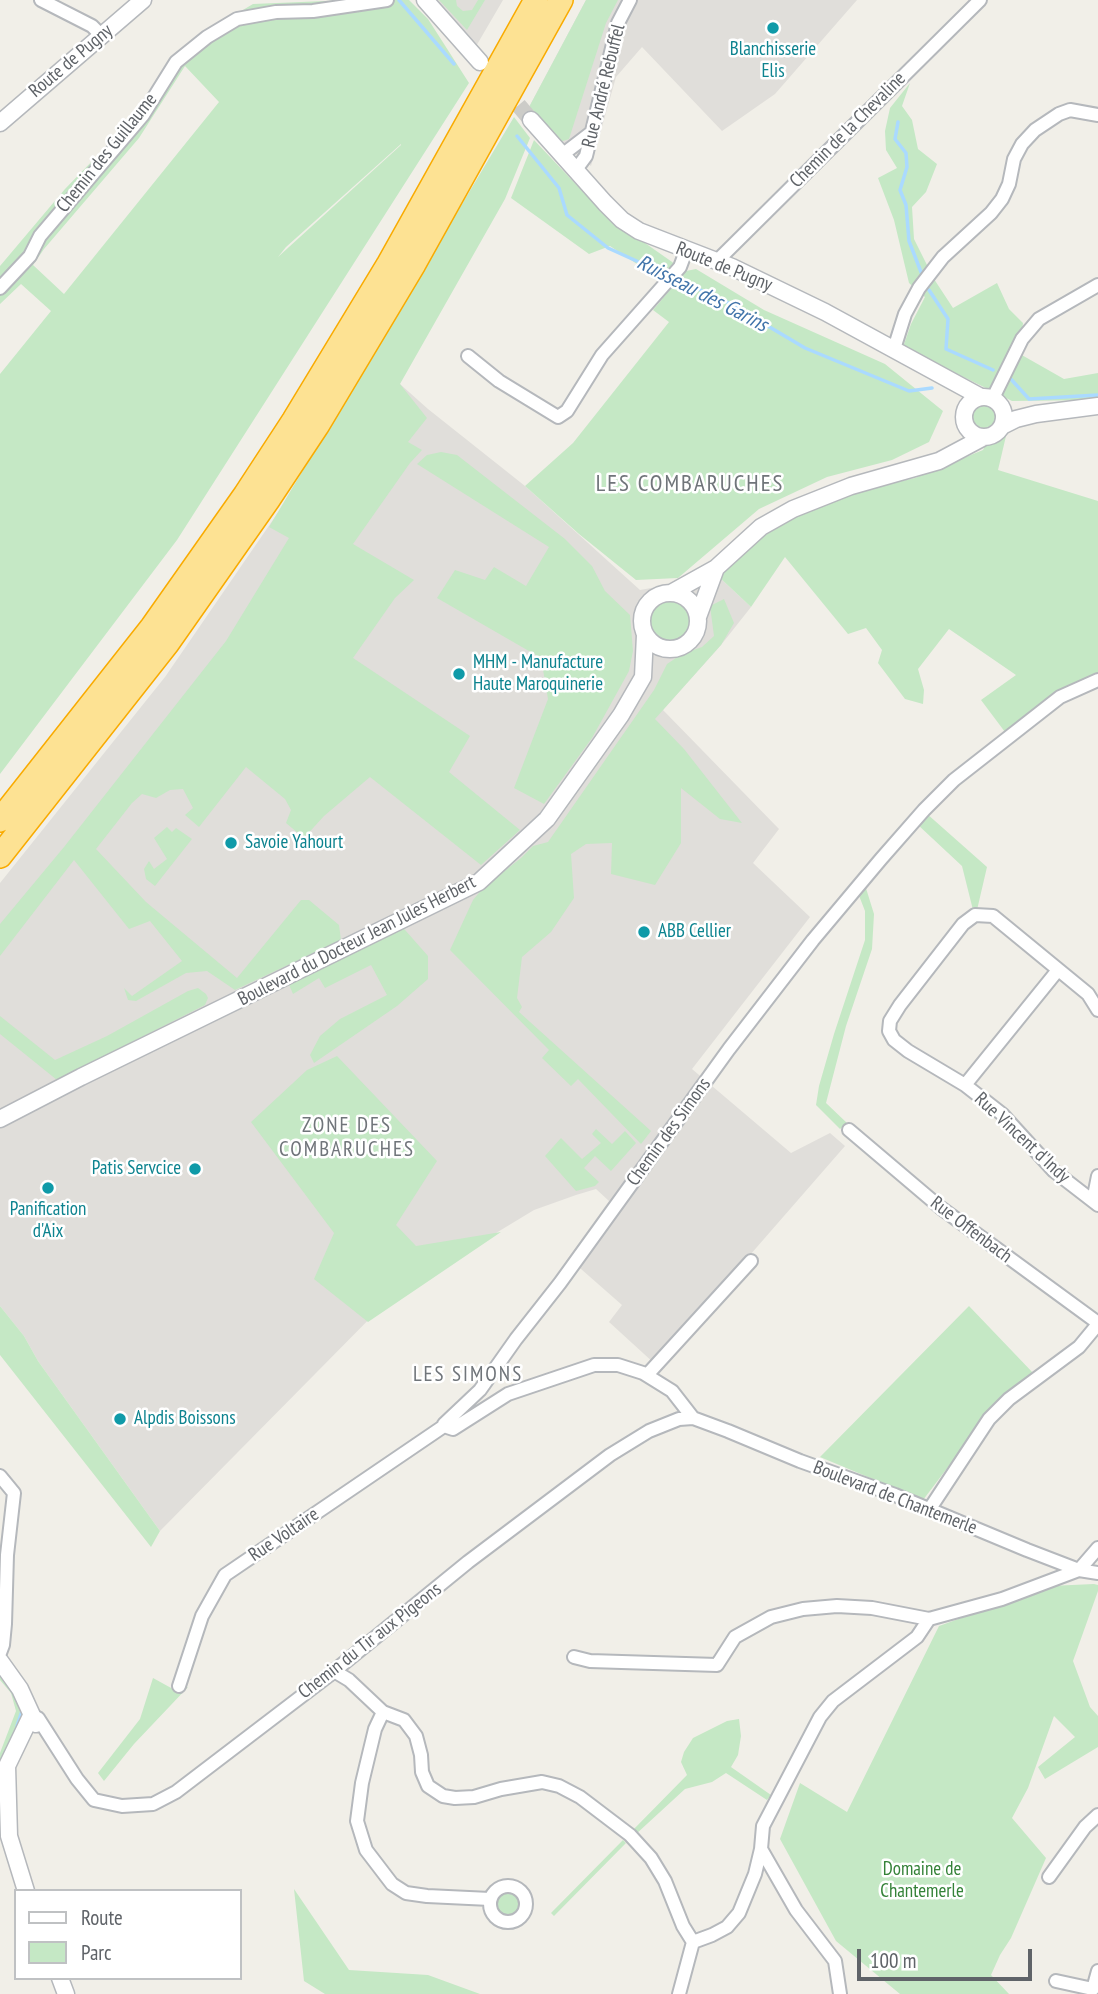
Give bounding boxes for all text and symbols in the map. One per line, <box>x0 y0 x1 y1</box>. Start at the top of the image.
street label: Route de Pugny <box>25 20 117 102</box>
marker: Blanchisserie Elis <box>765 20 781 36</box>
street label: Rue André Rebuffel <box>578 22 630 150</box>
place label: Blanchisserie Elis <box>730 39 816 83</box>
street label: Chemin de la Chevaline <box>785 67 911 193</box>
street label: Chemin des Guillaume <box>52 89 162 217</box>
street label: Route de Pugny <box>672 237 776 297</box>
water label: Ruisseau des Garins <box>632 250 772 338</box>
district label: LES COMBARUCHES <box>598 470 782 498</box>
place label: MHM - Manufacture Haute Maroquinerie <box>473 652 603 696</box>
marker: MHM - Manufacture Haute Maroquinerie <box>451 666 467 682</box>
place label: Savoie Yahourt <box>245 832 343 854</box>
marker: Savoie Yahourt <box>223 835 239 851</box>
street label: Boulevard du Docteur Jean Jules Herbert <box>234 871 480 1011</box>
place label: ABB Cellier <box>658 921 731 943</box>
marker: ABB Cellier <box>636 924 652 940</box>
street label: Chemin des Simons <box>622 1074 716 1190</box>
street label: Rue Vincent d'Indy <box>970 1088 1074 1188</box>
district label: ZONE DES COMBARUCHES <box>280 1113 414 1163</box>
place label: Patis Servcice <box>92 1158 181 1180</box>
marker: Patis Servcice <box>187 1161 203 1177</box>
marker: Panification d'Aix <box>40 1180 56 1196</box>
street label: Rue Offenbach <box>926 1192 1016 1268</box>
place label: Panification d'Aix <box>10 1199 86 1243</box>
district label: LES SIMONS <box>414 1362 522 1388</box>
place label: Alpdis Boissons <box>134 1408 236 1430</box>
marker: Alpdis Boissons <box>112 1411 128 1427</box>
street label: Boulevard de Chantemerle <box>810 1456 980 1540</box>
street label: Rue Voltaire <box>245 1503 323 1567</box>
street label: Chemin du Tir aux Pigeons <box>294 1578 446 1704</box>
park label: Domaine de Chantemerle <box>880 1859 964 1903</box>
legend <box>14 1889 242 1980</box>
text: Route <box>81 1904 123 1931</box>
scale bar <box>860 1934 1035 1978</box>
text: Parc <box>81 1939 112 1966</box>
text: 100 m <box>870 1947 916 1974</box>

